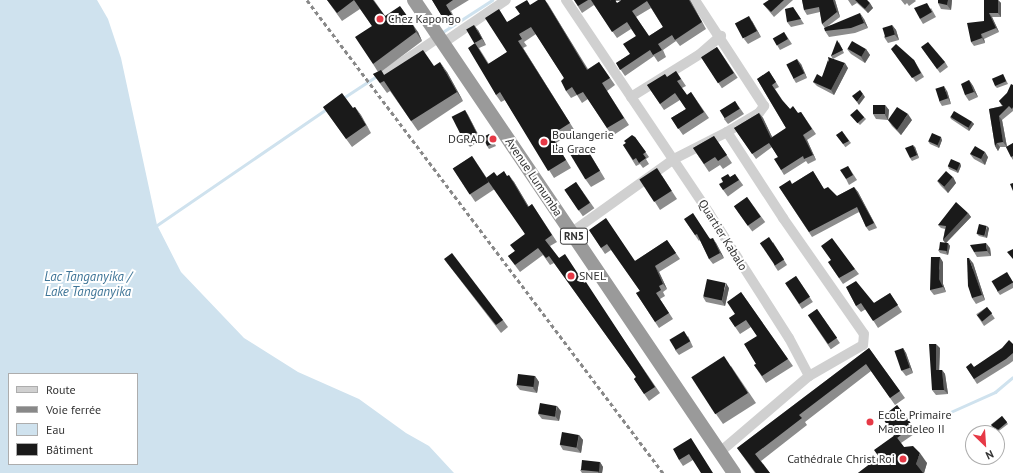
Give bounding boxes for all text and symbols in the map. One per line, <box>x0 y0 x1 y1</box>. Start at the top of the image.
place label: Chez Kapongo <box>388 12 461 26</box>
marker: Chez Kapongo <box>375 14 385 24</box>
place label: Boulangerie La Grace <box>552 128 614 156</box>
place label: DGRAD <box>448 132 485 146</box>
marker: DGRAD <box>488 134 498 144</box>
street label: Avenue Lumumba <box>502 135 566 219</box>
marker: Boulangerie La Grace <box>539 137 549 147</box>
street label: Quartier Kabalo <box>695 197 751 273</box>
road number: RN5 <box>559 227 589 245</box>
place label: SNEL <box>579 269 606 283</box>
water label: Lac Tanganyika / Lake Tanganyika <box>44 270 132 301</box>
marker: SNEL <box>566 271 576 281</box>
legend <box>8 373 138 465</box>
text: Route <box>46 382 76 397</box>
text: Voie ferrée <box>46 402 101 417</box>
place label: Ecole Primaire Maendeleo II <box>878 408 951 436</box>
marker: Ecole Primaire Maendeleo II <box>865 417 875 427</box>
text: Eau <box>46 422 65 437</box>
north arrow <box>965 425 1005 465</box>
text: Bâtiment <box>46 442 93 457</box>
text: N <box>983 447 996 463</box>
place label: Cathédrale Christ Roi <box>787 452 895 466</box>
marker: Cathédrale Christ Roi <box>898 454 908 464</box>

